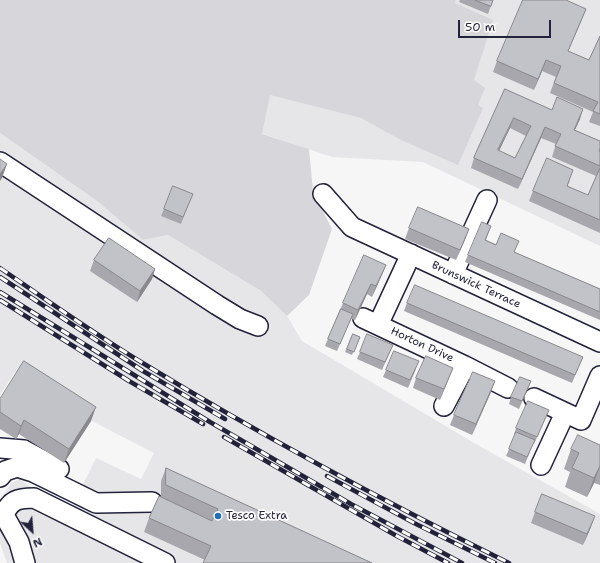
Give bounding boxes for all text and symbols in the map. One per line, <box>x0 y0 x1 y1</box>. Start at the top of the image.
scale bar <box>460 12 553 38</box>
text: 50 m <box>465 19 495 35</box>
street label: Brunswick Terrace <box>429 259 523 311</box>
street label: Horton Drive <box>388 325 456 365</box>
place label: Tesco Extra <box>226 509 287 523</box>
north arrow <box>12 511 52 551</box>
marker: Tesco Extra <box>213 511 223 521</box>
text: N <box>30 534 45 551</box>

